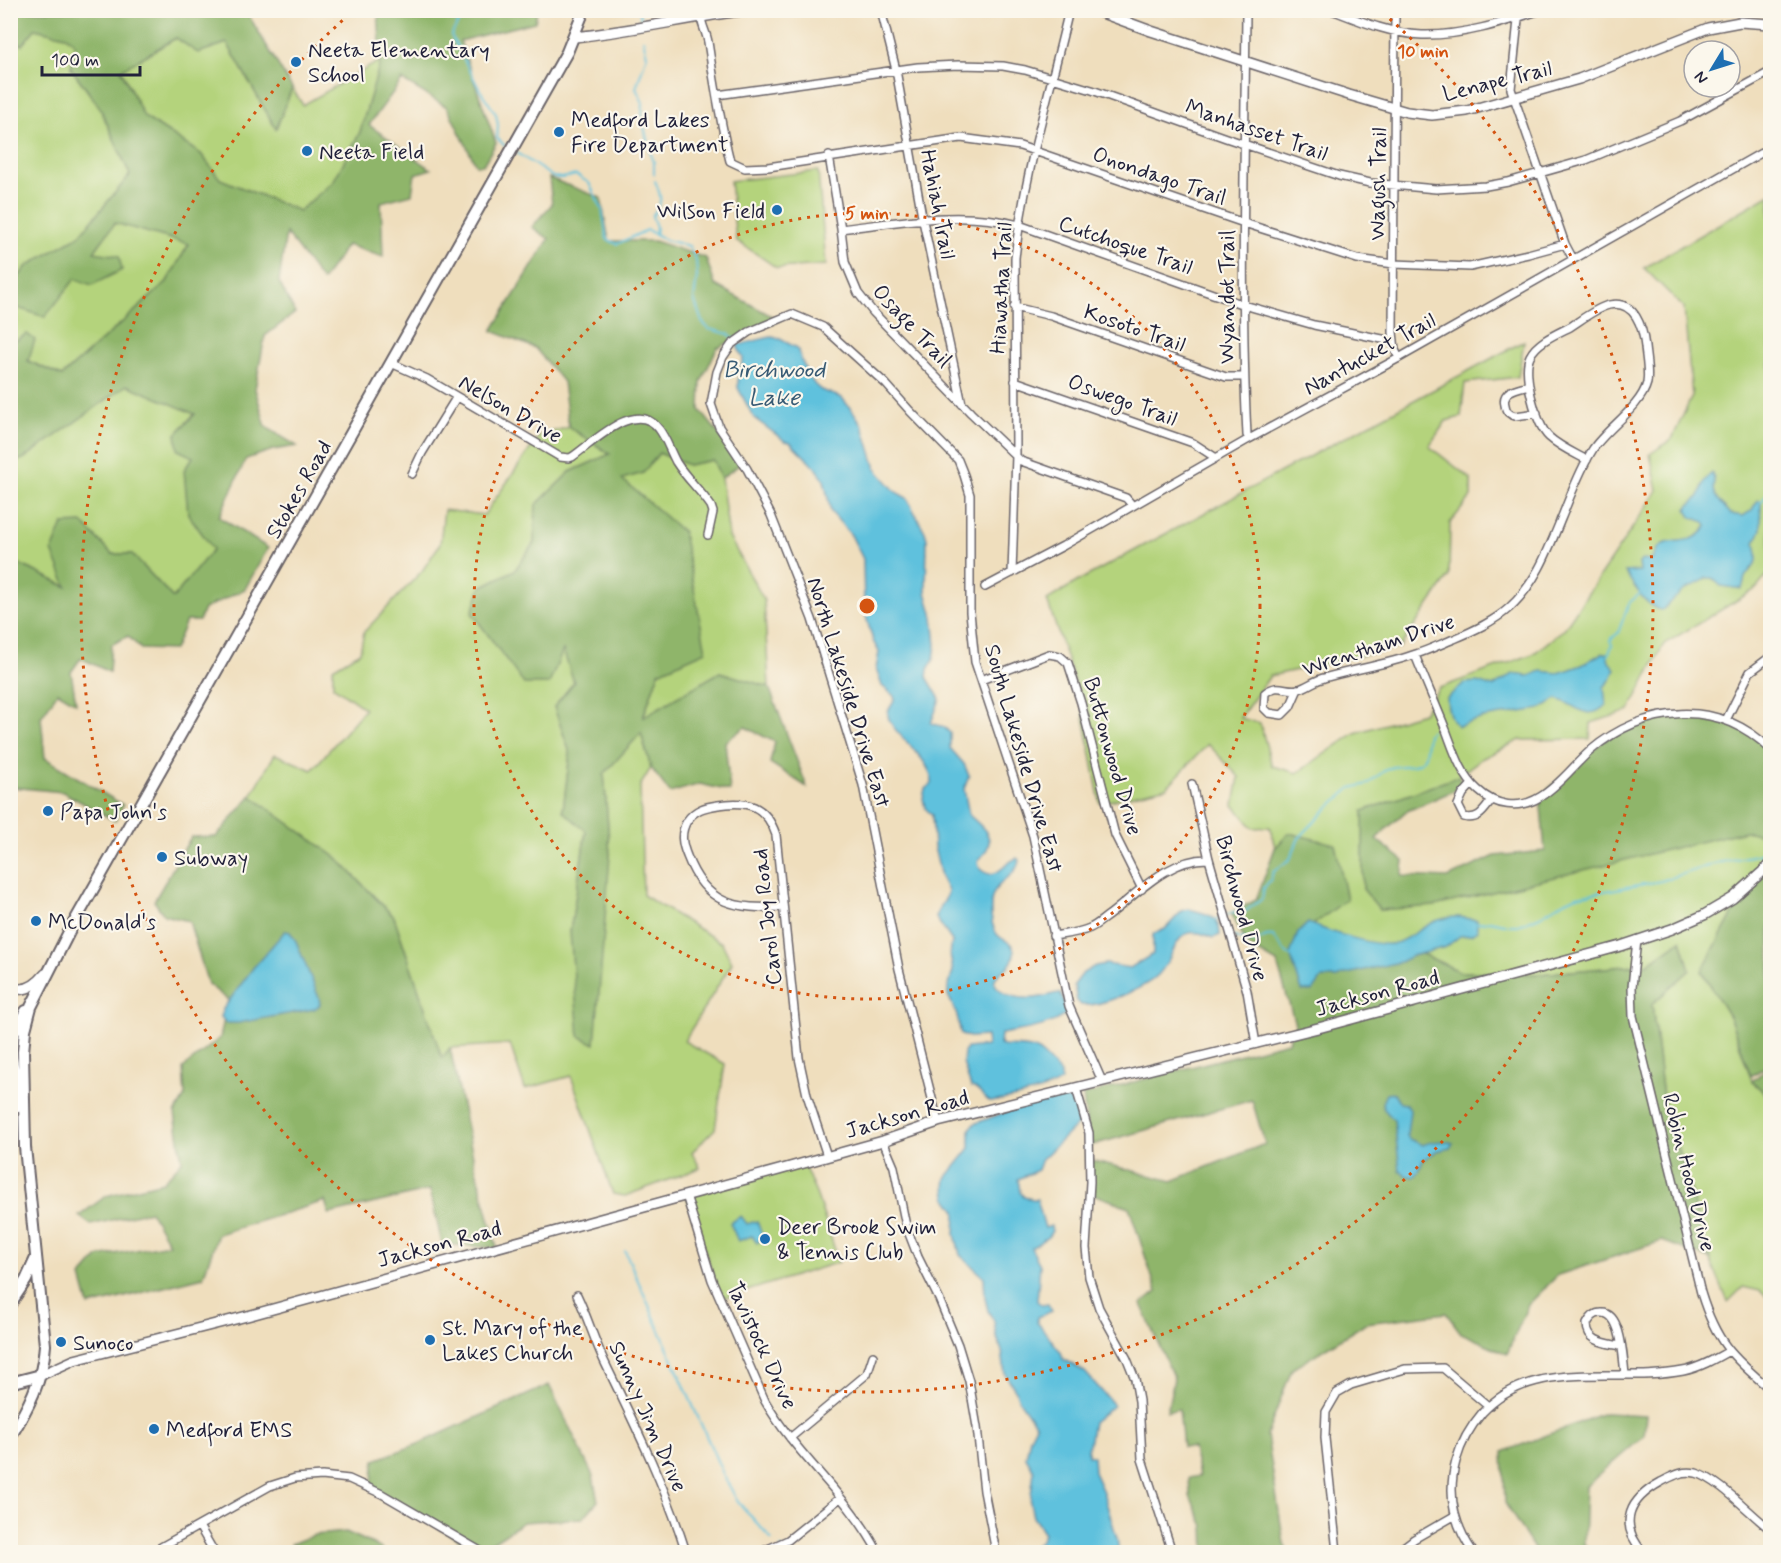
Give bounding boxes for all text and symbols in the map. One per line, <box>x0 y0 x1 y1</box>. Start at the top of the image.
place label: Neeta Elementary School <box>308 37 490 90</box>
scale bar <box>42 39 140 77</box>
north arrow <box>1682 39 1742 99</box>
text: 10 min <box>1397 40 1449 64</box>
text: 100 m <box>51 49 99 73</box>
marker: Neeta Elementary School <box>289 55 303 69</box>
street label: Lenape Trail <box>1440 55 1555 109</box>
text: N <box>1690 67 1713 88</box>
street label: Manhasset Trail <box>1181 93 1331 168</box>
place label: Medford Lakes Fire Department <box>571 107 728 160</box>
marker: Medford Lakes Fire Department <box>552 125 566 139</box>
street label: Wagush Trail <box>1364 127 1397 241</box>
place label: Neeta Field <box>319 139 424 167</box>
street label: Onondago Trail <box>1088 141 1230 214</box>
marker: Neeta Field <box>300 144 314 158</box>
street label: Hahiah Trail <box>913 147 961 262</box>
place label: Wilson Field <box>657 198 765 226</box>
text: 5 min <box>845 202 889 226</box>
marker: Wilson Field <box>770 203 784 217</box>
street label: Cutchoque Trail <box>1055 210 1196 282</box>
street label: Hiawatha Trail <box>985 221 1019 355</box>
street label: Wyandot Trail <box>1214 230 1242 364</box>
street label: Osage Trail <box>863 279 957 376</box>
street label: Kosoto Trail <box>1080 298 1189 359</box>
street label: Nantucket Trail <box>1299 307 1441 403</box>
water label: Birchwood Lake <box>723 355 827 414</box>
street label: Oswego Trail <box>1063 368 1181 436</box>
street label: Nelson Drive <box>453 369 567 451</box>
street label: Stokes Road <box>260 436 339 544</box>
street label: North Lakeside Drive East <box>800 574 896 811</box>
centre of rings <box>857 596 877 616</box>
street label: Wrentham Drive <box>1299 608 1458 684</box>
street label: South Lakeside Drive East <box>977 641 1069 876</box>
street label: Buttonwood Drive <box>1076 674 1148 839</box>
place label: Papa John's <box>60 799 167 827</box>
marker: Papa John's <box>41 804 55 818</box>
street label: Birchwood Drive <box>1208 833 1274 985</box>
place label: Subway <box>174 845 248 873</box>
street label: Carol Joy Road <box>747 847 789 987</box>
marker: Subway <box>155 850 169 864</box>
place label: McDonald's <box>48 909 156 937</box>
marker: McDonald's <box>29 914 43 928</box>
street label: Jackson Road <box>1313 964 1443 1024</box>
street label: Jackson Road <box>843 1084 973 1146</box>
street label: Robin Hood Drive <box>1655 1091 1721 1254</box>
place label: Deer Brook Swim & Tennis Club <box>777 1214 936 1267</box>
street label: Jackson Road <box>375 1215 505 1275</box>
marker: Deer Brook Swim & Tennis Club <box>758 1232 772 1246</box>
street label: Tavistock Drive <box>719 1278 803 1414</box>
place label: St. Mary of the Lakes Church <box>442 1315 583 1368</box>
place label: Sunoco <box>73 1330 133 1358</box>
marker: St. Mary of the Lakes Church <box>423 1333 437 1347</box>
marker: Sunoco <box>54 1335 68 1349</box>
street label: Sunny Jim Drive <box>601 1337 693 1496</box>
place label: Medford EMS <box>166 1417 292 1447</box>
marker: Medford EMS <box>147 1422 161 1436</box>

